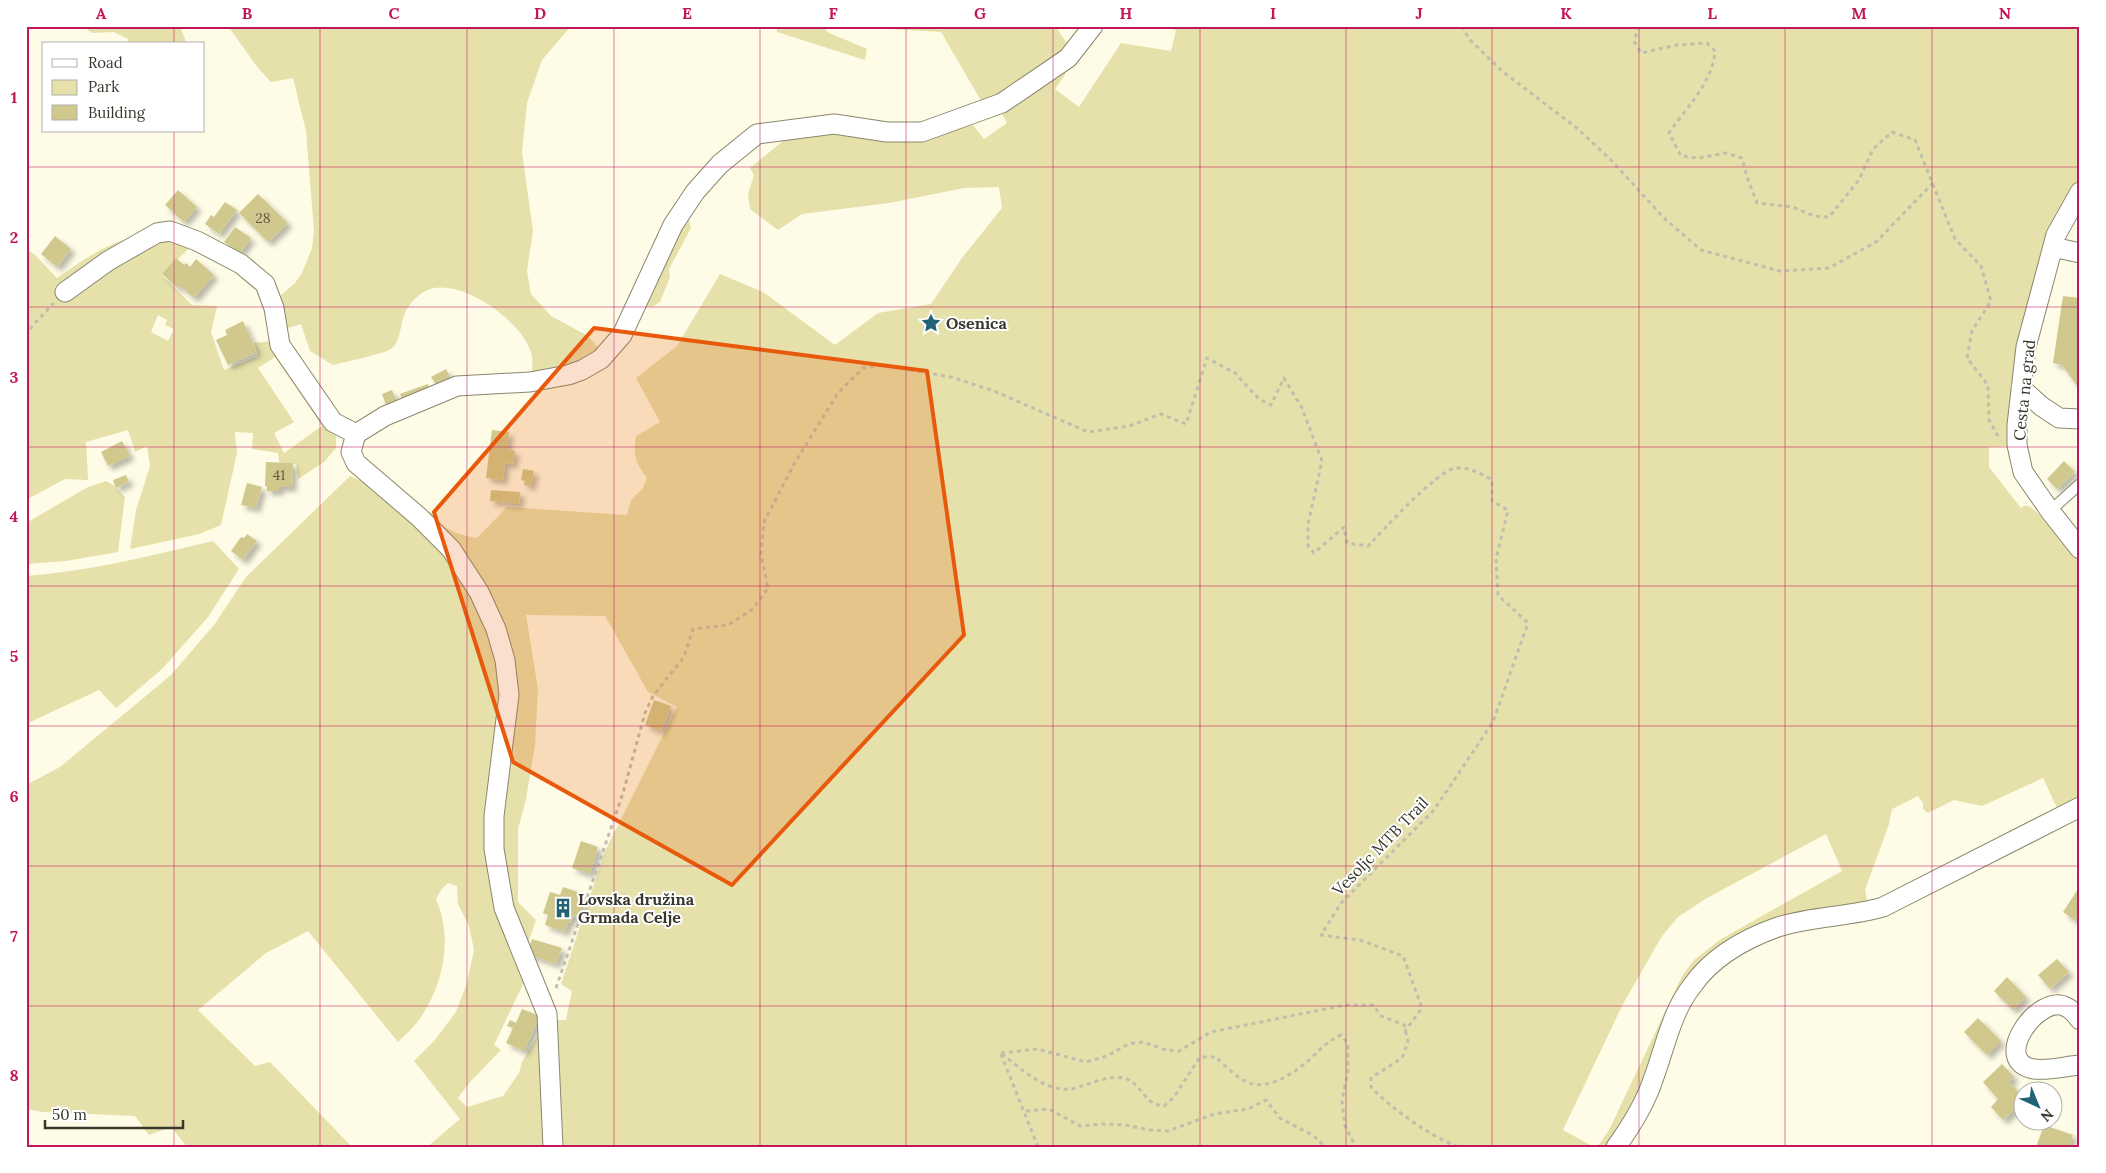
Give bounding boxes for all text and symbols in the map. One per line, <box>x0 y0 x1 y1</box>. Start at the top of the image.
text: A <box>96 3 107 23</box>
text: B <box>242 3 253 23</box>
text: C <box>388 3 400 23</box>
text: D <box>534 3 546 23</box>
text: E <box>682 3 692 23</box>
text: F <box>828 3 838 23</box>
text: G <box>974 3 986 23</box>
text: H <box>1120 3 1133 23</box>
text: I <box>1270 3 1276 23</box>
text: J <box>1415 3 1423 23</box>
text: K <box>1560 3 1572 23</box>
text: L <box>1707 3 1717 23</box>
text: M <box>1851 3 1867 23</box>
text: N <box>1999 3 2011 23</box>
legend <box>42 42 205 132</box>
text: Road <box>88 53 123 72</box>
text: Park <box>88 77 119 96</box>
text: 1 <box>11 87 17 107</box>
text: Building <box>88 103 146 122</box>
house number: 28 <box>255 209 271 227</box>
text: 2 <box>10 227 18 247</box>
place icon: Osenica <box>920 312 942 334</box>
place label: Osenica <box>946 313 1007 333</box>
street label: Cesta na grad <box>2009 338 2039 442</box>
text: 3 <box>10 367 19 387</box>
house number: 41 <box>273 466 285 484</box>
text: 4 <box>10 506 19 526</box>
text: 5 <box>10 646 19 666</box>
text: 6 <box>9 786 19 806</box>
street label: Vesoljc MTB Trail <box>1327 792 1432 900</box>
place label: Lovska družina Grmada Celje <box>578 889 695 927</box>
building icon: Lovska družina Grmada Celje <box>552 897 574 919</box>
text: 7 <box>10 926 18 946</box>
text: 8 <box>9 1065 19 1085</box>
north arrow <box>2014 1080 2064 1130</box>
scale bar <box>45 1098 182 1130</box>
text: 50 m <box>52 1105 87 1124</box>
text: N <box>2037 1105 2057 1126</box>

